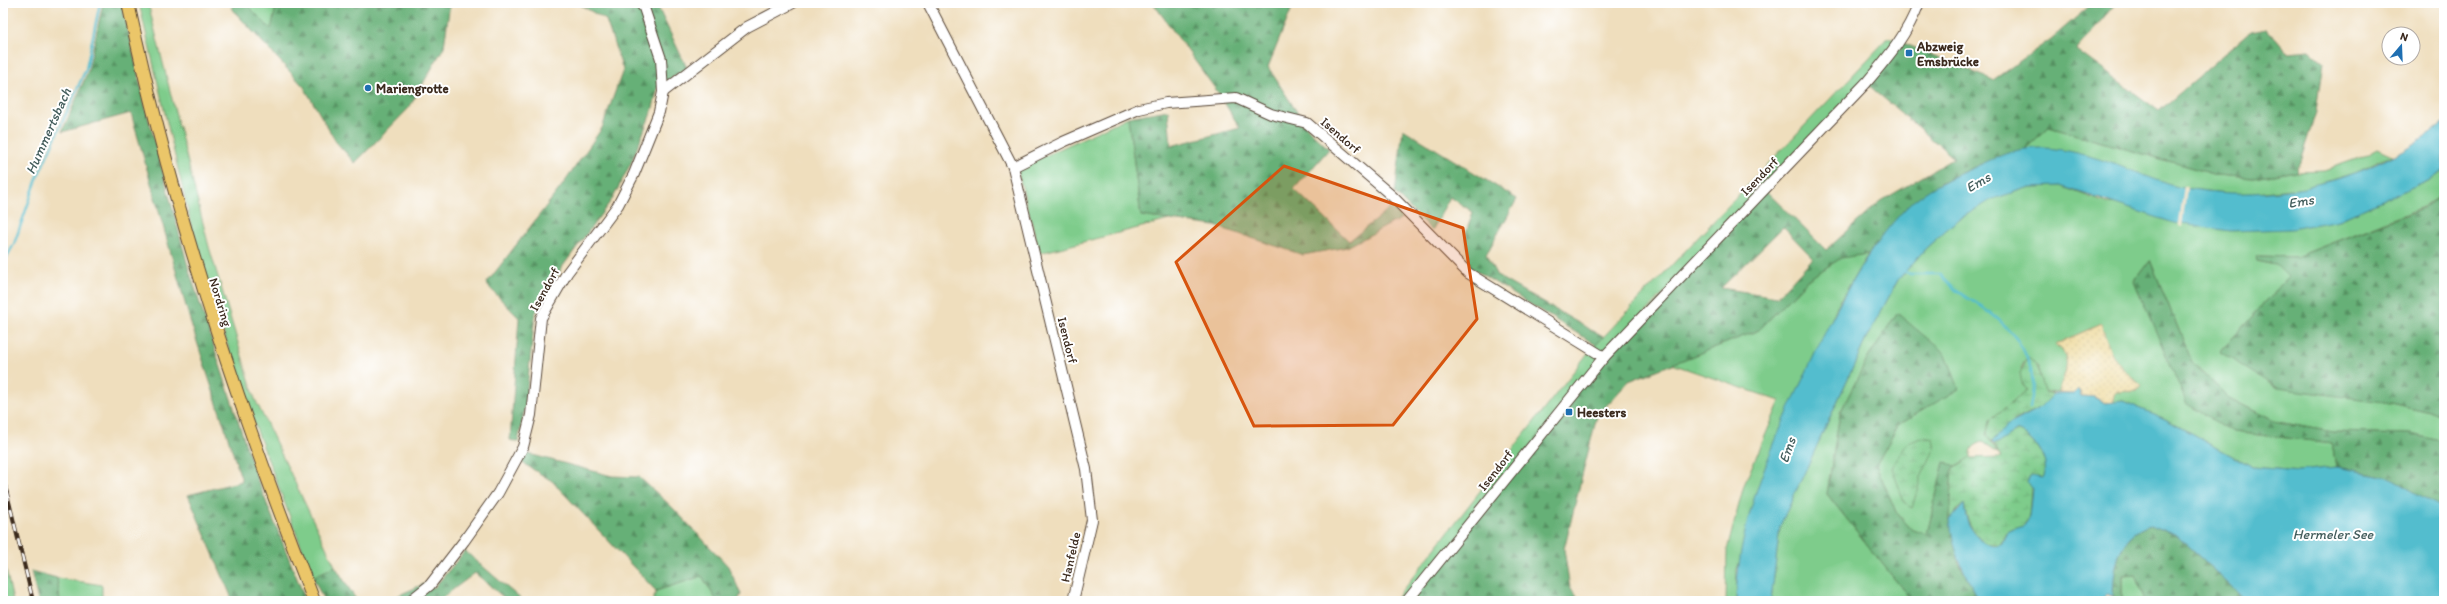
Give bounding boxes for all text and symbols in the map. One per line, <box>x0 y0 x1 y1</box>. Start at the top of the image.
north arrow <box>2381 26 2421 66</box>
text: N <box>2398 30 2410 44</box>
place label: Abzweig Emsbrücke <box>1916 39 1979 69</box>
marker: Abzweig Emsbrücke <box>1904 48 1914 58</box>
place label: Mariengrotte <box>376 81 449 97</box>
marker: Mariengrotte <box>363 83 373 93</box>
water label: Hummertsbach <box>22 85 75 177</box>
street label: Isendorf <box>1318 114 1364 157</box>
street label: Isendorf <box>1737 154 1781 199</box>
water label: Ems <box>1963 168 1994 196</box>
water label: Ems <box>2287 191 2316 212</box>
street label: Isendorf <box>526 265 563 314</box>
street label: Nordring <box>206 276 235 329</box>
street label: Isendorf <box>1054 315 1081 365</box>
place label: Heesters <box>1577 405 1626 420</box>
marker: Heesters <box>1564 407 1574 417</box>
water label: Ems <box>1775 435 1800 465</box>
street label: Isendorf <box>1475 447 1516 494</box>
water label: Hermeler See <box>2293 526 2375 543</box>
street label: Hanfelde <box>1057 530 1084 584</box>

